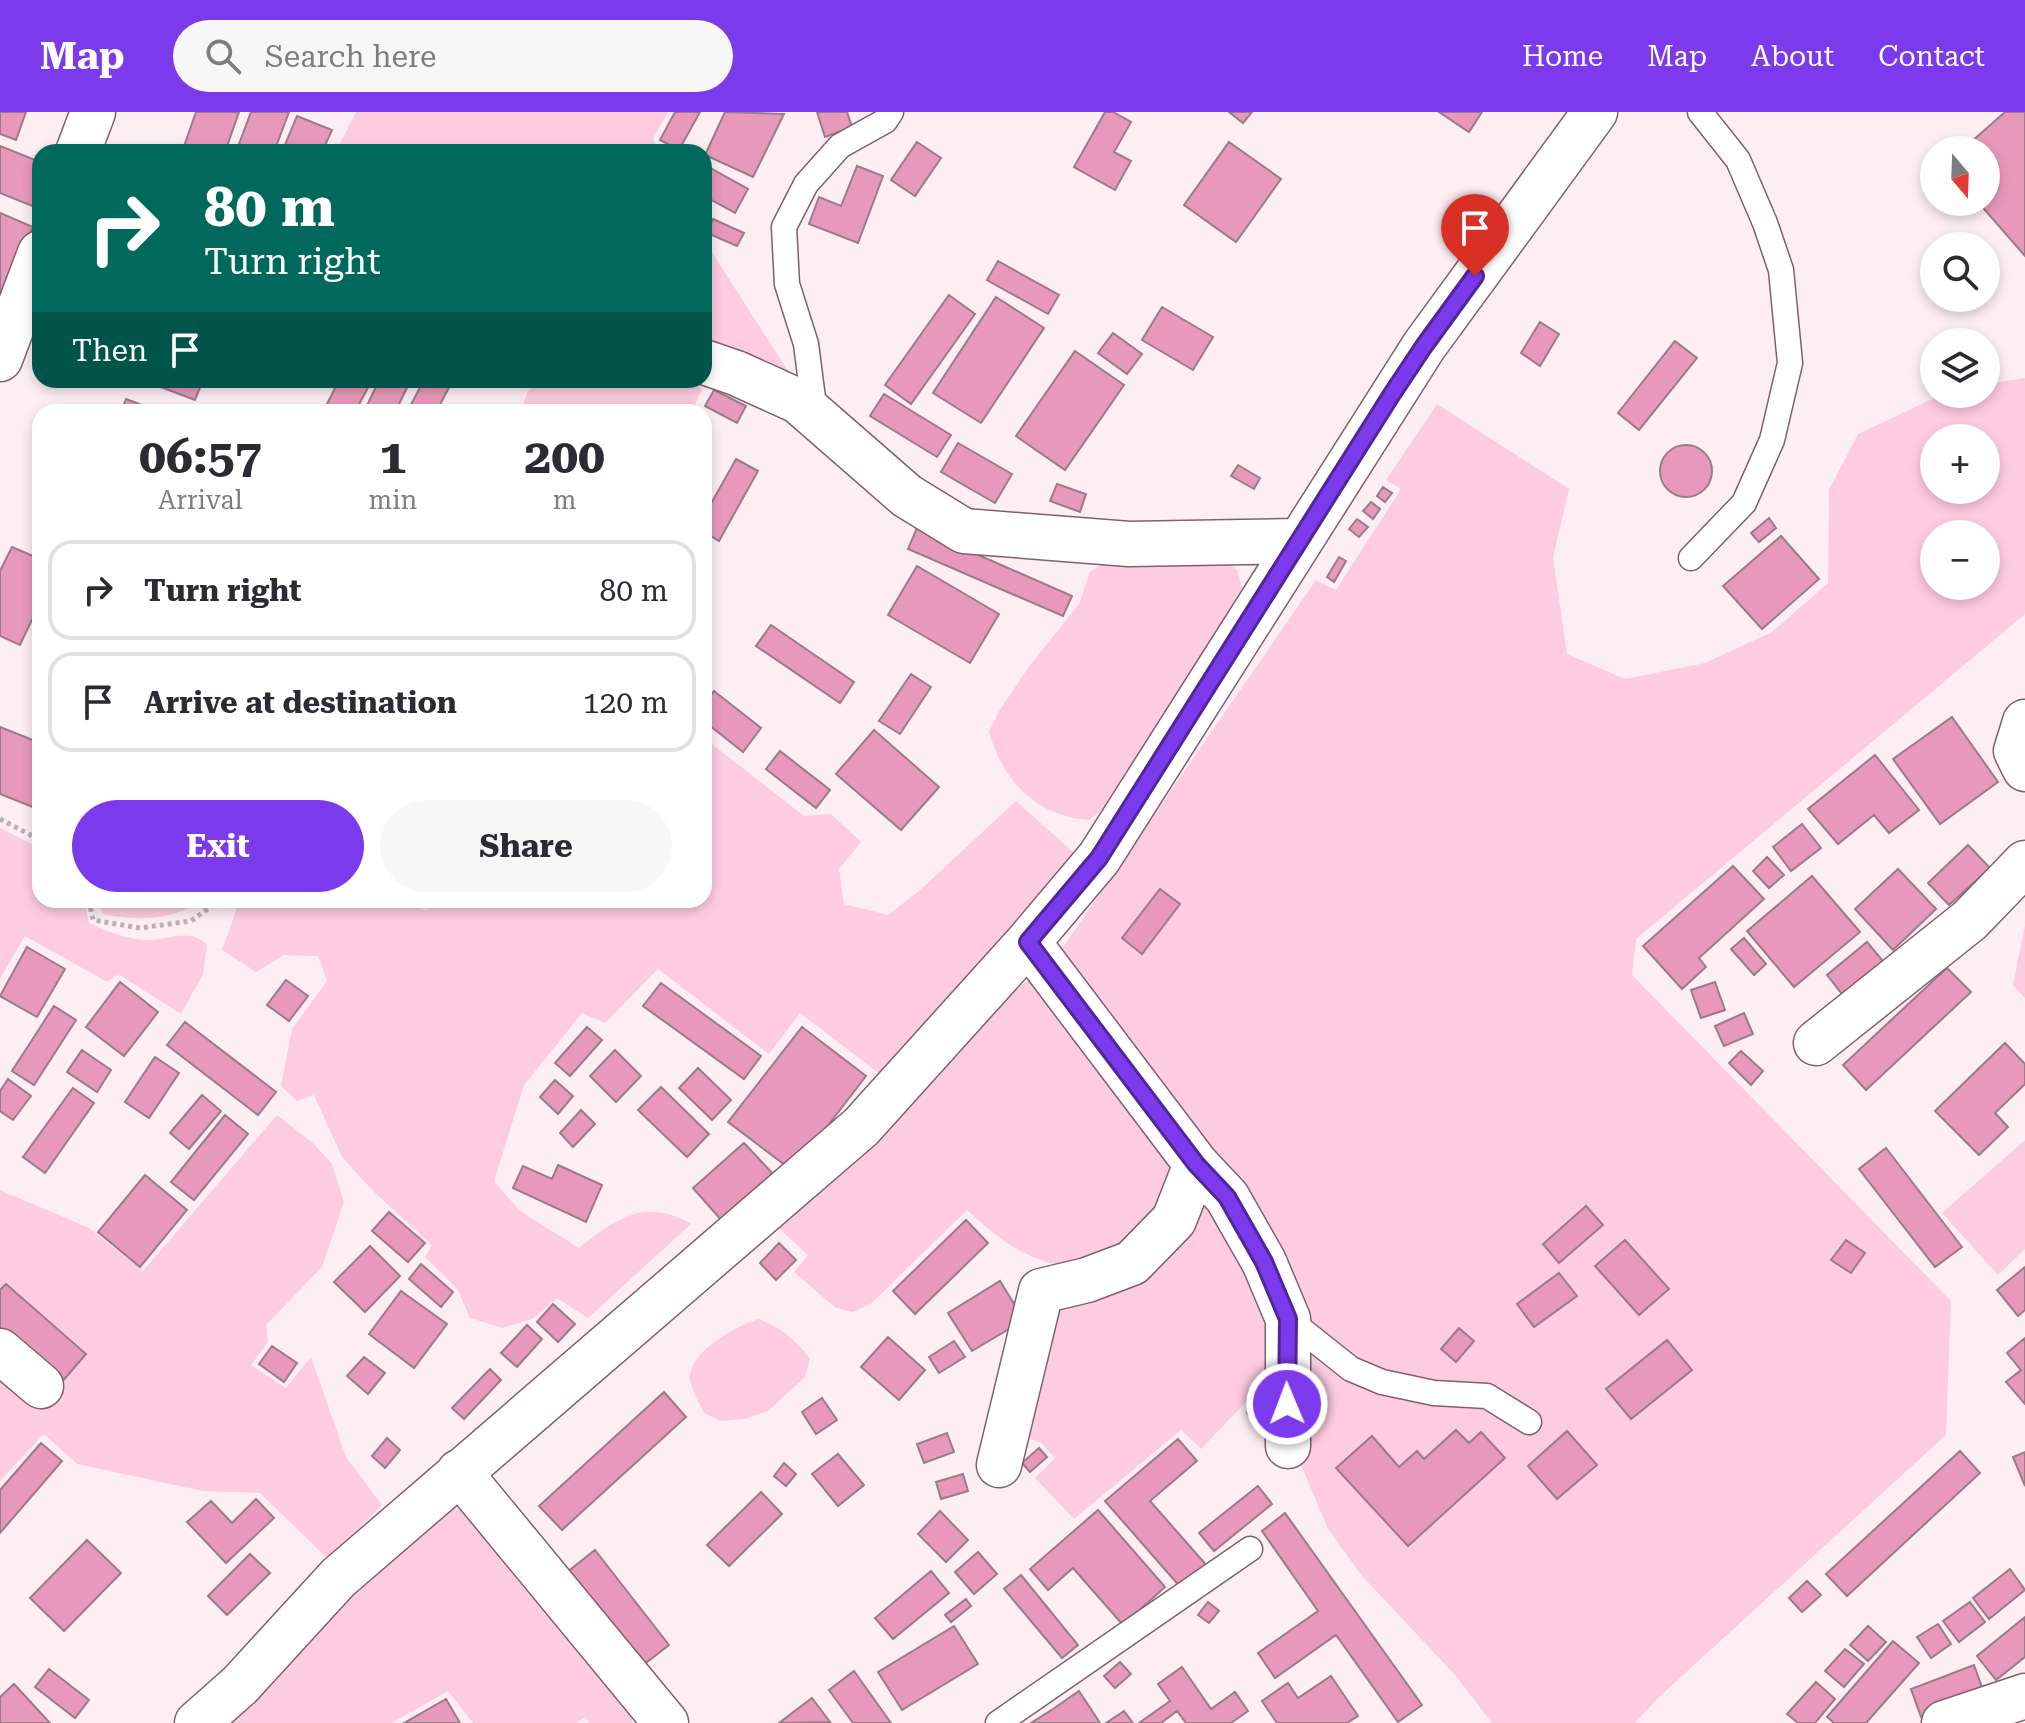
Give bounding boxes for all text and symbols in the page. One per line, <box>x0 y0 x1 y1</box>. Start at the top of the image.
search box <box>173 20 733 92</box>
text: Map <box>40 34 125 78</box>
icon: search <box>201 34 245 78</box>
text: Search here <box>265 39 437 74</box>
text: Home <box>1522 40 1603 73</box>
text: Map <box>1647 40 1707 73</box>
text: About <box>1751 40 1834 73</box>
text: Contact <box>1878 40 1985 73</box>
north arrow <box>1920 136 2000 216</box>
map controls <box>1920 136 2000 600</box>
text: 80 m <box>204 174 335 240</box>
icon: right <box>72 176 176 280</box>
pin <box>1441 194 1509 276</box>
icon: arrive <box>1453 206 1497 250</box>
button: search <box>1920 232 2000 312</box>
text: Turn right <box>204 241 381 283</box>
icon: arrive <box>163 328 207 372</box>
button: layers <box>1920 328 2000 408</box>
text: Then <box>72 333 147 368</box>
button: + <box>1920 424 2000 504</box>
text: 06:57 <box>139 429 262 485</box>
text: 1 <box>379 429 406 485</box>
text: 200 <box>524 429 605 485</box>
text: Arrival <box>158 485 243 515</box>
text: min <box>369 485 417 515</box>
text: m <box>553 485 577 515</box>
button: − <box>1920 520 2000 600</box>
icon: right <box>76 568 120 612</box>
text: Turn right <box>144 573 301 608</box>
text: 80 m <box>599 573 668 608</box>
icon: arrive <box>76 680 120 724</box>
text: Arrive at destination <box>144 685 457 720</box>
text: 120 m <box>583 685 668 720</box>
button: Exit <box>72 800 364 892</box>
button: Share <box>380 800 672 892</box>
position arrow <box>1245 1362 1329 1446</box>

